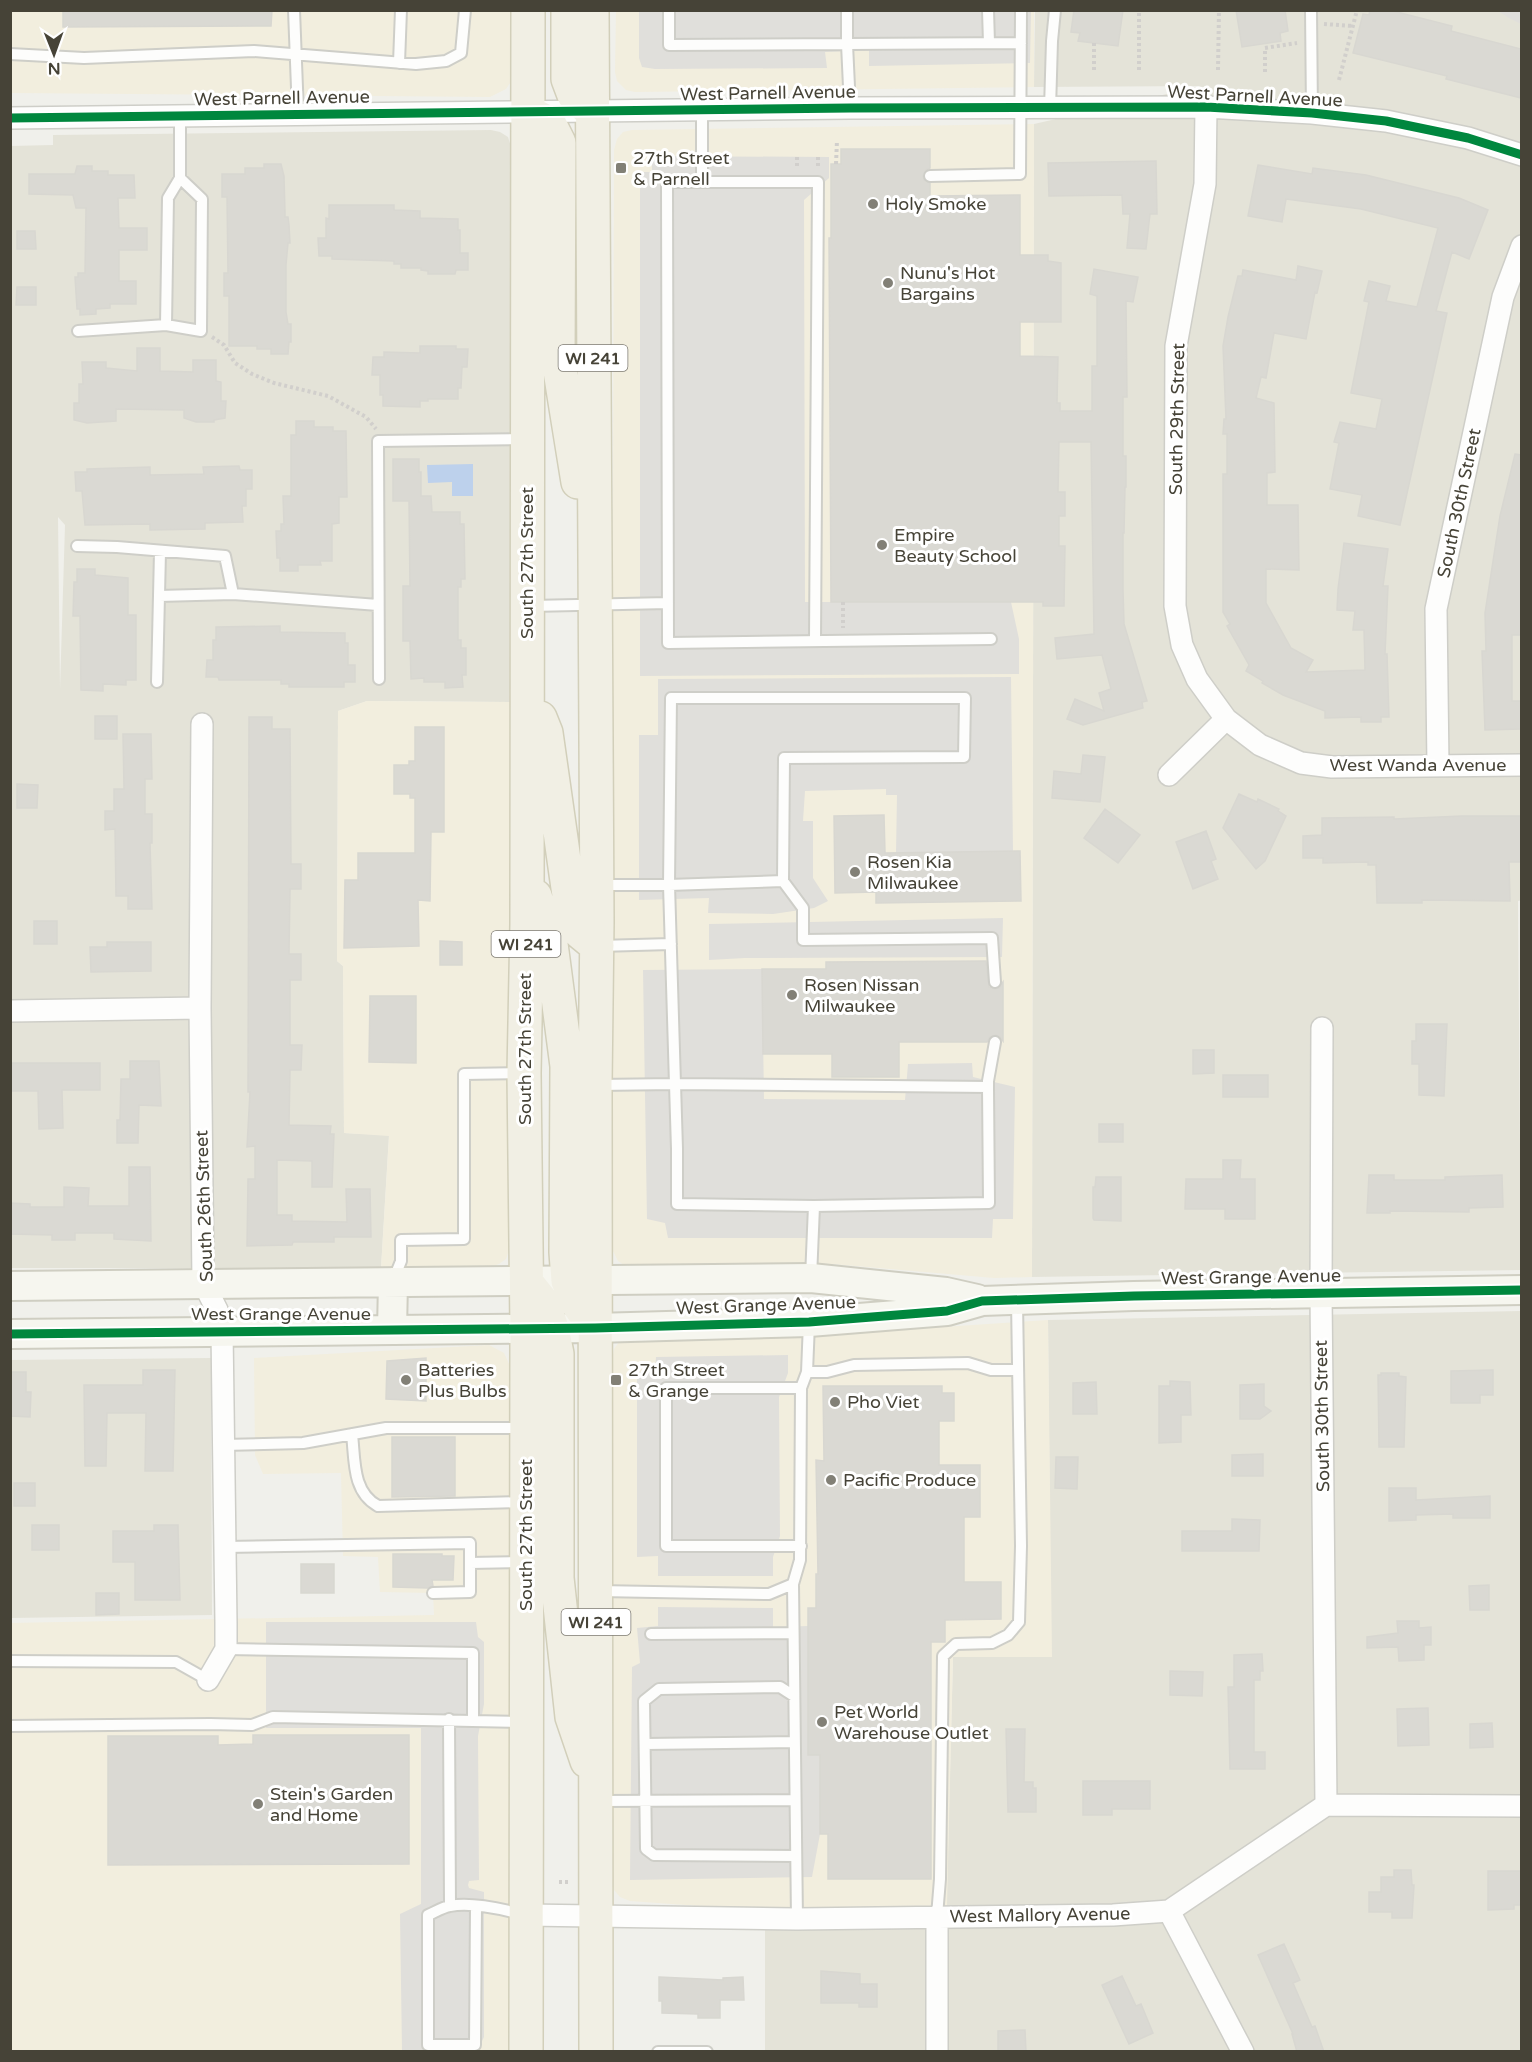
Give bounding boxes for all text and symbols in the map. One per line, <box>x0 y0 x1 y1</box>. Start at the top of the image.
north arrow <box>24 24 84 84</box>
text: N <box>48 58 61 78</box>
street label: West Parnell Avenue <box>680 80 856 106</box>
street label: West Parnell Avenue <box>1167 80 1343 112</box>
street label: West Parnell Avenue <box>194 85 370 111</box>
place label: 27th Street & Parnell <box>633 147 730 190</box>
marker: 27th Street & Parnell <box>614 161 628 175</box>
place label: Holy Smoke <box>885 193 986 215</box>
marker: Holy Smoke <box>866 197 880 211</box>
place label: Nunu's Hot Bargains <box>900 262 996 305</box>
marker: Nunu's Hot Bargains <box>881 276 895 290</box>
street label: South 29th Street <box>1165 343 1189 495</box>
road number: WI 241 <box>558 345 628 371</box>
street label: South 30th Street <box>1432 426 1486 580</box>
street label: South 27th Street <box>516 487 538 639</box>
place label: Empire Beauty School <box>894 524 1017 567</box>
marker: Empire Beauty School <box>875 538 889 552</box>
street label: West Wanda Avenue <box>1330 754 1506 776</box>
place label: Rosen Kia Milwaukee <box>867 851 958 894</box>
marker: Rosen Kia Milwaukee <box>848 865 862 879</box>
road number: WI 241 <box>492 931 560 957</box>
street label: South 27th Street <box>514 973 536 1125</box>
place label: Rosen Nissan Milwaukee <box>804 974 919 1017</box>
marker: Rosen Nissan Milwaukee <box>785 988 799 1002</box>
street label: South 26th Street <box>190 1130 218 1282</box>
street label: West Grange Avenue <box>1161 1264 1341 1290</box>
street label: West Grange Avenue <box>676 1291 856 1319</box>
street label: West Grange Avenue <box>191 1303 371 1325</box>
street label: South 30th Street <box>1310 1340 1334 1492</box>
place label: Batteries Plus Bulbs <box>418 1359 507 1402</box>
place label: 27th Street & Grange <box>628 1359 725 1402</box>
marker: Batteries Plus Bulbs <box>399 1373 413 1387</box>
marker: 27th Street & Grange <box>609 1373 623 1387</box>
place label: Pho Viet <box>847 1391 920 1413</box>
marker: Pho Viet <box>828 1395 842 1409</box>
street label: South 27th Street <box>515 1459 537 1611</box>
place label: Pacific Produce <box>843 1469 976 1491</box>
marker: Pacific Produce <box>824 1473 838 1487</box>
road number: WI 241 <box>562 1609 630 1635</box>
place label: Pet World Warehouse Outlet <box>834 1701 989 1744</box>
marker: Pet World Warehouse Outlet <box>815 1715 829 1729</box>
place label: Stein's Garden and Home <box>270 1783 393 1826</box>
marker: Stein's Garden and Home <box>251 1797 265 1811</box>
street label: West Mallory Avenue <box>949 1902 1131 1928</box>

